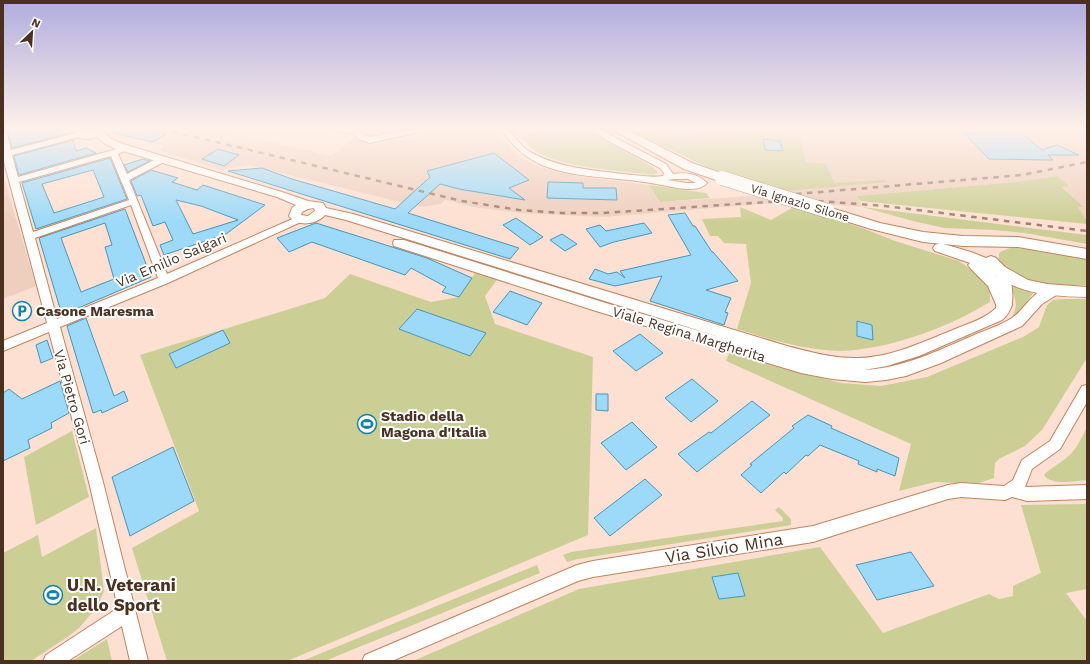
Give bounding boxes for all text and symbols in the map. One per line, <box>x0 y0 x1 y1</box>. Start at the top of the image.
north arrow <box>12 12 52 52</box>
text: N <box>30 16 42 31</box>
street label: Via Ignazio Silone <box>749 181 851 225</box>
street label: Via Emilio Salgari <box>113 230 229 290</box>
parking icon: Casone Maresma <box>11 300 33 322</box>
place label: Casone Maresma <box>36 303 155 319</box>
street label: Viale Regina Margherita <box>610 303 768 365</box>
street label: Via Pietro Gori <box>51 348 93 446</box>
place label: Stadio della Magona d'Italia <box>381 408 487 440</box>
sports icon: Stadio della Magona d'Italia <box>356 413 378 435</box>
street label: Via Silvio Mina <box>664 529 785 567</box>
place label: U.N. Veterani dello Sport <box>67 575 176 615</box>
sports icon: U.N. Veterani dello Sport <box>42 584 64 606</box>

